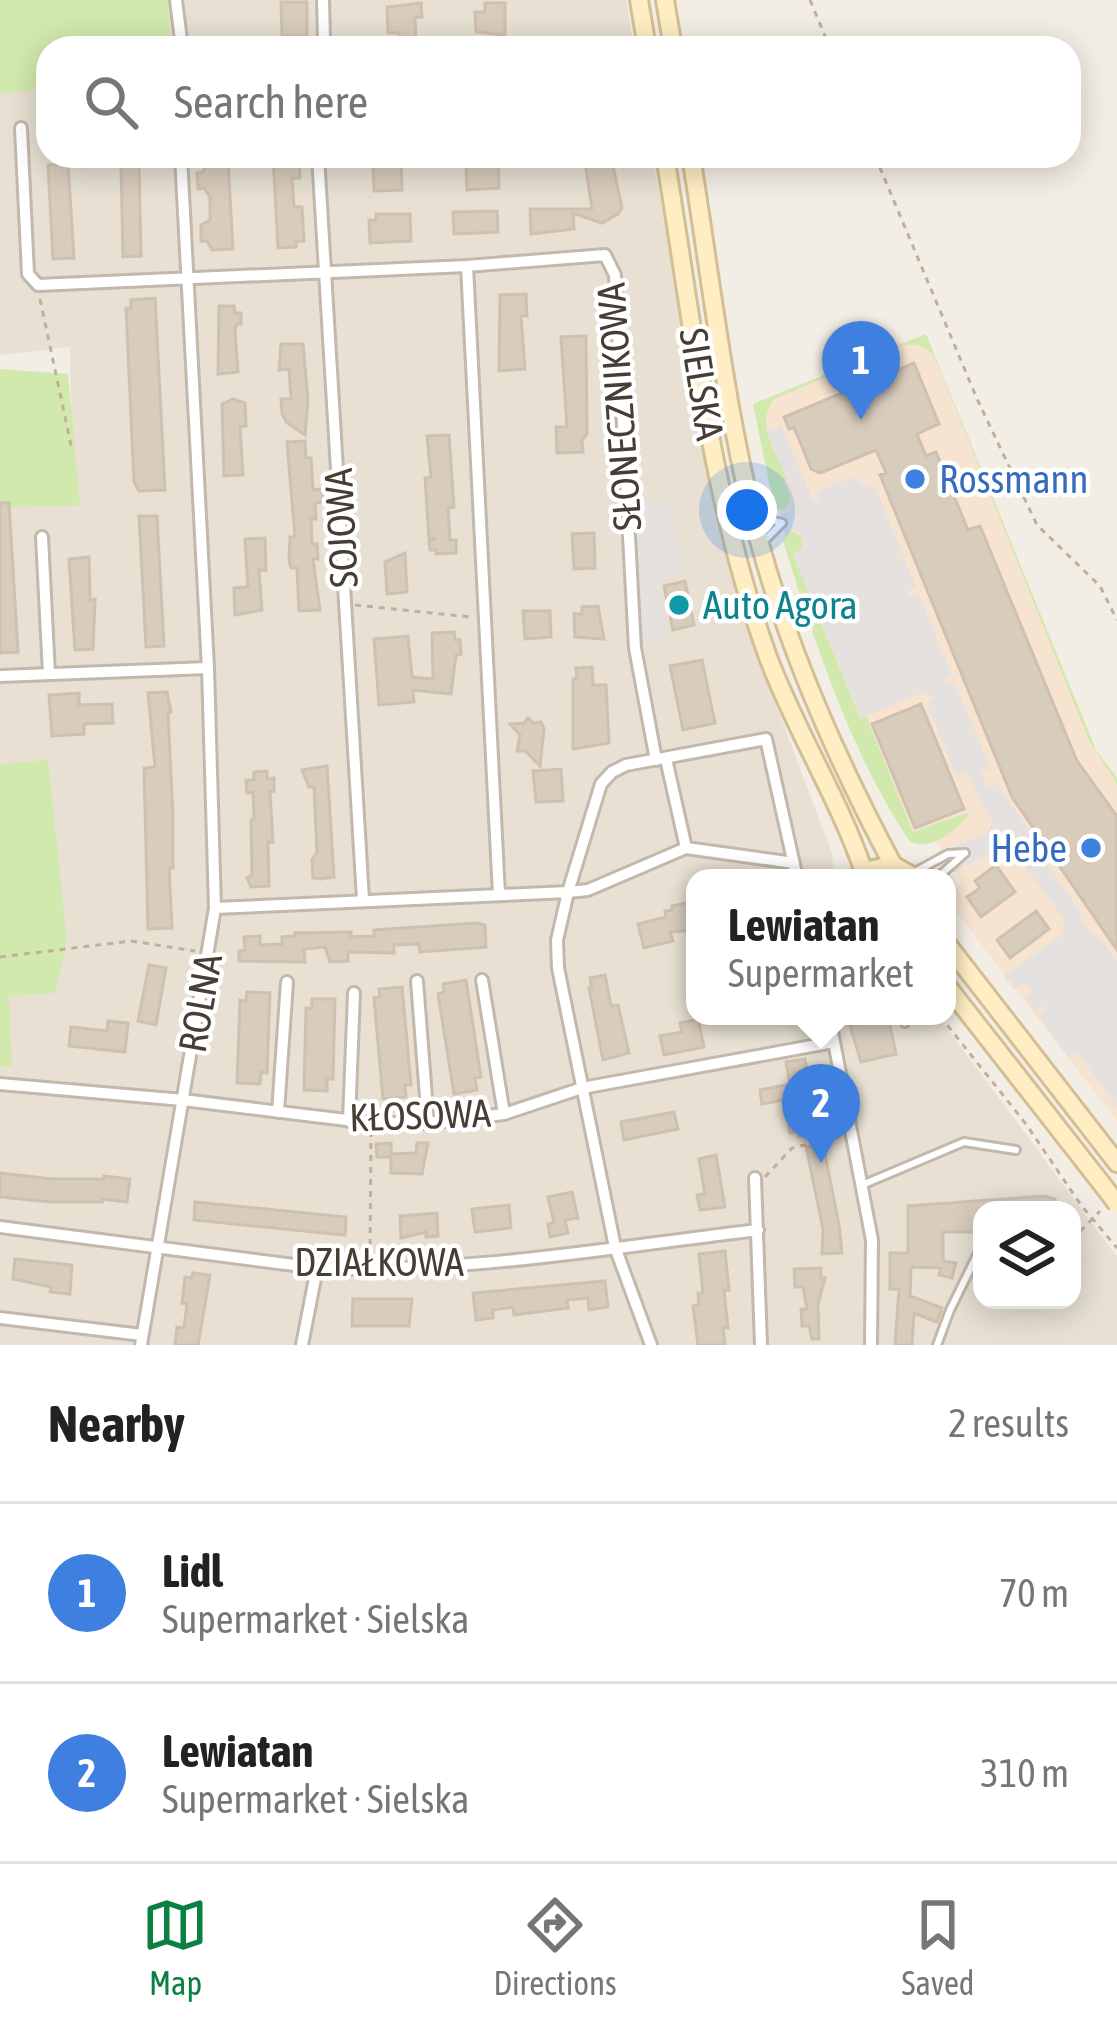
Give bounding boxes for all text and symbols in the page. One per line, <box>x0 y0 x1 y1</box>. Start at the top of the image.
search box <box>36 36 1081 168</box>
icon: search <box>78 69 144 135</box>
text: Search here <box>174 76 368 128</box>
street label: SŁONECZNIKOWA <box>588 282 650 532</box>
pin: 1 <box>822 321 900 420</box>
street label: SIELSKA <box>671 325 733 443</box>
place label: Rossmann <box>939 457 1088 501</box>
marker: Rossmann <box>902 466 928 492</box>
street label: SOJOWA <box>316 467 366 589</box>
your location <box>717 480 777 540</box>
place label: Auto Agora <box>703 583 858 627</box>
marker: Auto Agora <box>666 592 692 618</box>
place label: Hebe <box>990 826 1067 870</box>
marker: Hebe <box>1078 835 1104 861</box>
popup <box>686 869 956 1025</box>
text: Lewiatan <box>728 899 879 951</box>
street label: ROLNA <box>170 950 230 1056</box>
text: Supermarket <box>728 951 914 995</box>
pin: 2 <box>782 1064 860 1163</box>
street label: KŁOSOWA <box>348 1091 492 1139</box>
map controls <box>973 1201 1081 1309</box>
button: layers <box>973 1201 1081 1309</box>
street label: DZIAŁKOWA <box>294 1240 464 1284</box>
text: Nearby <box>48 1394 185 1453</box>
text: 2 results <box>948 1401 1069 1445</box>
text: Lidl <box>162 1545 223 1597</box>
text: 1 <box>78 1571 96 1615</box>
text: 70 m <box>999 1571 1069 1615</box>
text: Supermarket · Sielska <box>162 1597 469 1641</box>
text: Lewiatan <box>162 1725 313 1777</box>
text: 2 <box>78 1751 96 1795</box>
text: 310 m <box>981 1751 1069 1795</box>
text: Supermarket · Sielska <box>162 1777 469 1821</box>
tab: Map <box>142 1892 208 2002</box>
tab: Directions <box>493 1892 617 2002</box>
tab: Saved <box>902 1892 974 2002</box>

